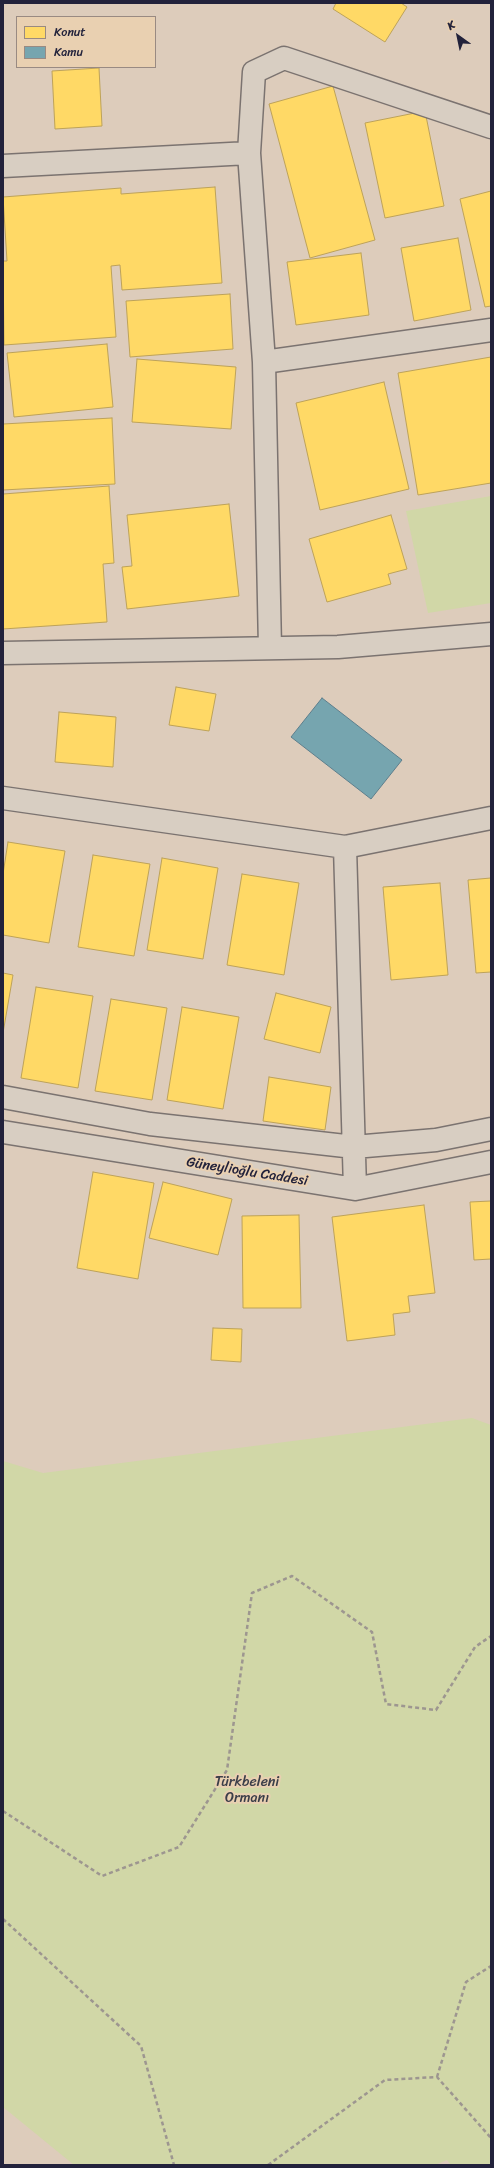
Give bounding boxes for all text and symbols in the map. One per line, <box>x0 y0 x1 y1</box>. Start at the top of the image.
legend <box>16 16 156 68</box>
north arrow <box>438 16 478 56</box>
text: K <box>443 16 459 35</box>
text: Konut <box>54 21 86 43</box>
text: Kamu <box>54 41 83 63</box>
street label: Güneylioğlu Caddesi <box>185 1154 309 1190</box>
park label: Türkbeleni Ormanı <box>215 1774 279 1806</box>

